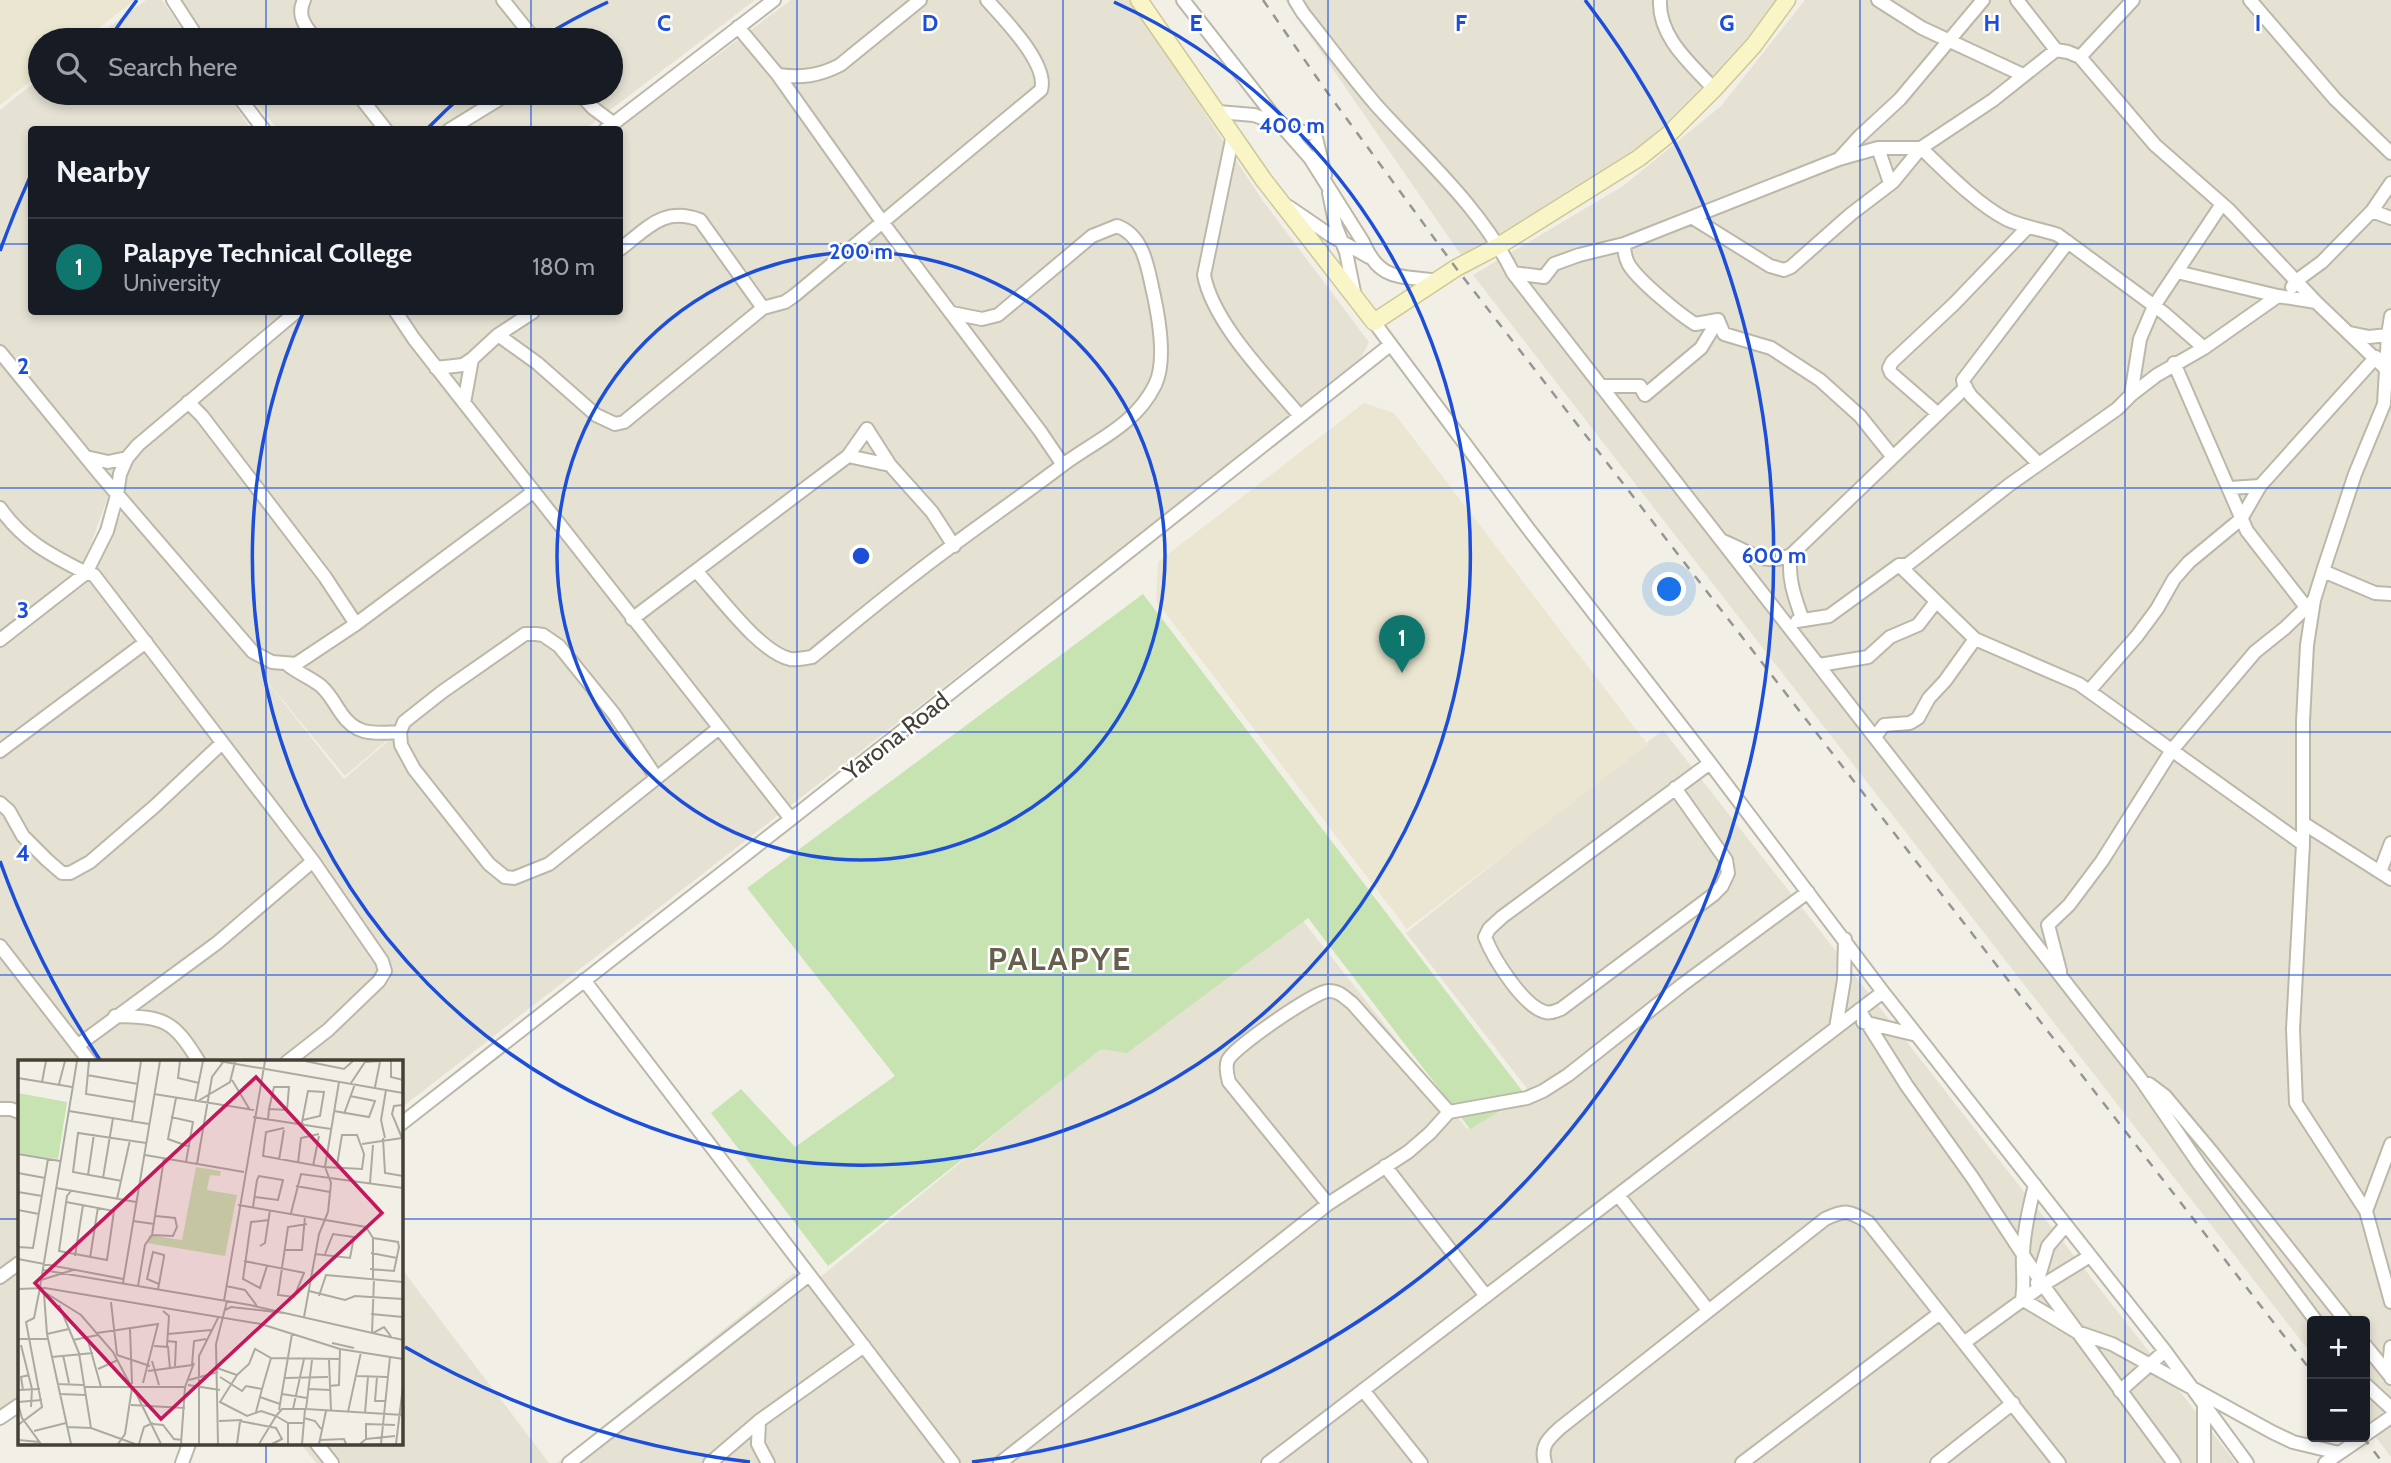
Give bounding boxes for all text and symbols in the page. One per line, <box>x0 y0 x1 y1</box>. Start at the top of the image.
text: C <box>657 9 671 37</box>
text: D <box>922 9 938 37</box>
text: E <box>1189 9 1203 37</box>
text: F <box>1455 9 1467 37</box>
text: G <box>1719 9 1735 37</box>
text: H <box>1984 9 2000 37</box>
text: I <box>2255 9 2261 37</box>
search box <box>28 28 623 105</box>
icon: search <box>52 48 90 86</box>
text: Search here <box>108 51 237 83</box>
text: 400 m <box>1259 113 1325 138</box>
text: Nearby <box>56 153 150 190</box>
text: Palapye Technical College <box>123 237 412 269</box>
text: 200 m <box>829 239 893 264</box>
text: 1 <box>75 253 83 281</box>
text: 180 m <box>532 253 595 281</box>
text: University <box>123 269 221 297</box>
text: 2 <box>17 352 29 380</box>
text: 600 m <box>1742 543 1806 568</box>
centre of rings <box>849 544 873 568</box>
your location <box>1652 572 1686 606</box>
text: 3 <box>17 596 29 624</box>
pin: 1 <box>1379 615 1425 673</box>
street label: Yarona Road <box>836 686 955 787</box>
text: 4 <box>16 839 30 867</box>
district label: PALAPYE <box>988 939 1132 978</box>
inset map <box>18 1060 402 1446</box>
map controls <box>2307 1316 2370 1442</box>
button: + <box>2307 1316 2370 1379</box>
button: − <box>2307 1379 2370 1442</box>

